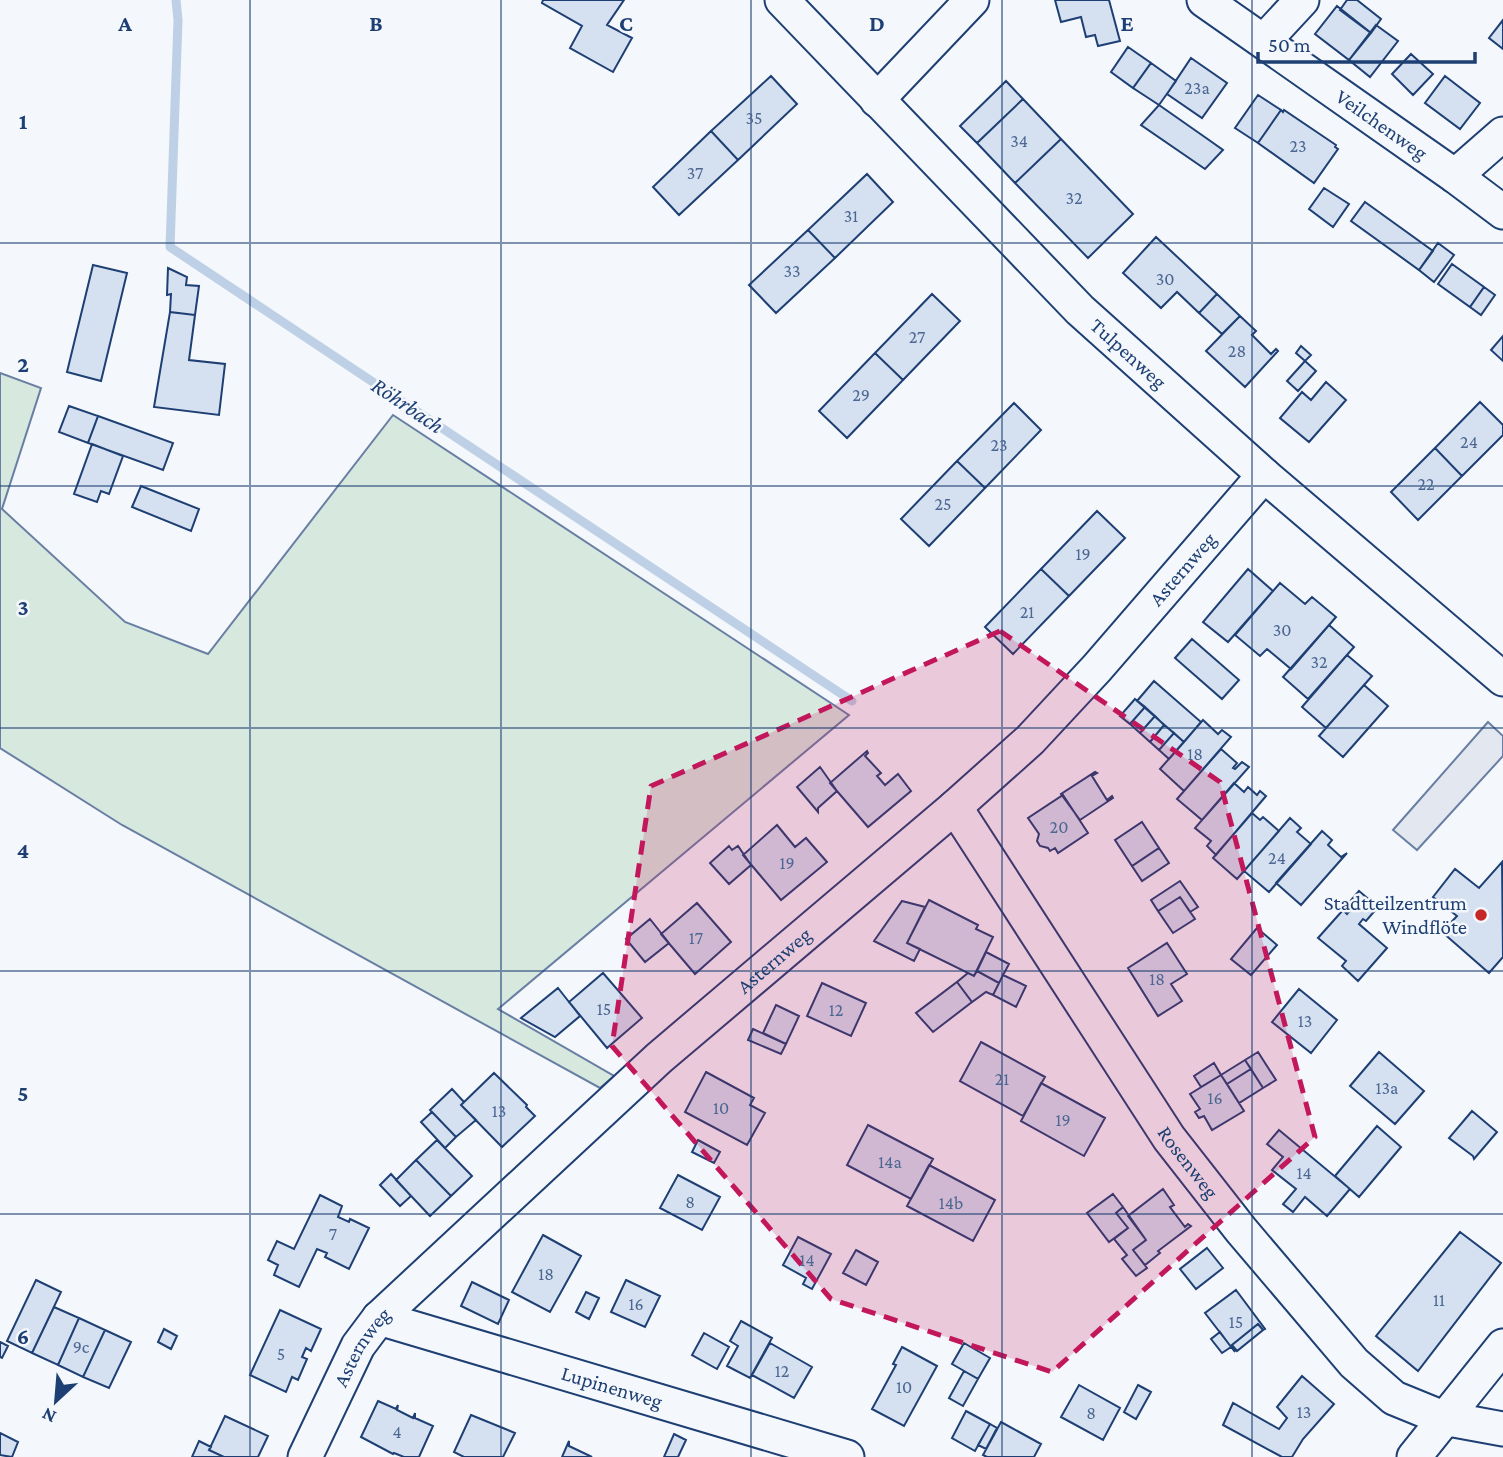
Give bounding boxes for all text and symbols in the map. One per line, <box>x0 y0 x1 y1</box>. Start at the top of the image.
text: A <box>117 10 132 36</box>
text: B <box>369 10 383 36</box>
text: C <box>619 10 633 36</box>
text: D <box>869 10 885 36</box>
text: E <box>1120 10 1134 36</box>
scale bar <box>1258 21 1475 65</box>
text: 50 m <box>1268 33 1311 57</box>
house number: 23a <box>1184 78 1210 98</box>
street label: Veilchenweg <box>1331 84 1432 165</box>
text: 1 <box>19 108 28 134</box>
house number: 35 <box>745 108 763 128</box>
house number: 34 <box>1010 131 1028 151</box>
house number: 23 <box>1289 136 1307 156</box>
house number: 37 <box>687 163 703 183</box>
house number: 32 <box>1065 188 1083 208</box>
house number: 31 <box>844 206 858 226</box>
house number: 33 <box>784 261 801 281</box>
house number: 30 <box>1156 269 1174 289</box>
street label: Tulpenweg <box>1085 313 1171 394</box>
house number: 27 <box>909 327 925 347</box>
house number: 28 <box>1228 341 1246 361</box>
text: 2 <box>17 351 29 377</box>
water label: Röhrbach <box>367 371 449 439</box>
house number: 29 <box>852 385 870 405</box>
house number: 24 <box>1460 432 1478 452</box>
house number: 23 <box>990 435 1008 455</box>
house number: 22 <box>1417 474 1435 494</box>
house number: 25 <box>934 494 952 514</box>
street label: Asternweg <box>1144 527 1221 611</box>
house number: 19 <box>1075 544 1091 564</box>
text: 3 <box>17 594 29 620</box>
house number: 21 <box>1020 602 1034 622</box>
house number: 30 <box>1273 620 1291 640</box>
house number: 32 <box>1310 652 1328 672</box>
house number: 18 <box>1187 744 1203 764</box>
house number: 20 <box>1050 817 1068 837</box>
text: 4 <box>17 837 29 863</box>
house number: 24 <box>1268 848 1286 868</box>
house number: 19 <box>779 853 795 873</box>
place label: Stadtteilzentrum Windflöte <box>1324 891 1467 939</box>
marker: Stadtteilzentrum Windflöte <box>1473 907 1489 923</box>
street label: Asternweg <box>732 922 816 999</box>
house number: 17 <box>689 928 703 948</box>
house number: 18 <box>1149 969 1165 989</box>
house number: 15 <box>597 999 611 1019</box>
house number: 12 <box>829 1000 843 1020</box>
house number: 13 <box>1298 1011 1312 1031</box>
house number: 21 <box>995 1069 1009 1089</box>
house number: 13a <box>1376 1078 1398 1098</box>
text: 5 <box>17 1080 29 1106</box>
house number: 16 <box>1207 1088 1223 1108</box>
house number: 10 <box>713 1098 729 1118</box>
house number: 13 <box>492 1101 506 1121</box>
house number: 19 <box>1055 1110 1071 1130</box>
street label: Rosenweg <box>1153 1122 1224 1203</box>
house number: 14a <box>878 1152 902 1172</box>
house number: 14 <box>1296 1163 1312 1183</box>
house number: 8 <box>685 1192 695 1212</box>
house number: 14b <box>939 1193 963 1213</box>
house number: 7 <box>329 1224 337 1244</box>
house number: 14 <box>799 1250 815 1270</box>
house number: 18 <box>538 1264 554 1284</box>
house number: 11 <box>1433 1290 1445 1310</box>
house number: 16 <box>628 1294 644 1314</box>
street label: Asternweg <box>328 1302 395 1391</box>
house number: 15 <box>1229 1312 1243 1332</box>
text: 6 <box>17 1323 29 1349</box>
house number: 9c <box>73 1337 90 1357</box>
house number: 5 <box>277 1344 285 1364</box>
street label: Lupinenweg <box>558 1361 665 1414</box>
house number: 12 <box>775 1361 789 1381</box>
north arrow <box>21 1366 91 1436</box>
house number: 10 <box>896 1377 912 1397</box>
house number: 13 <box>1297 1402 1311 1422</box>
house number: 8 <box>1086 1403 1096 1423</box>
text: N <box>38 1404 59 1428</box>
house number: 4 <box>392 1422 402 1442</box>

